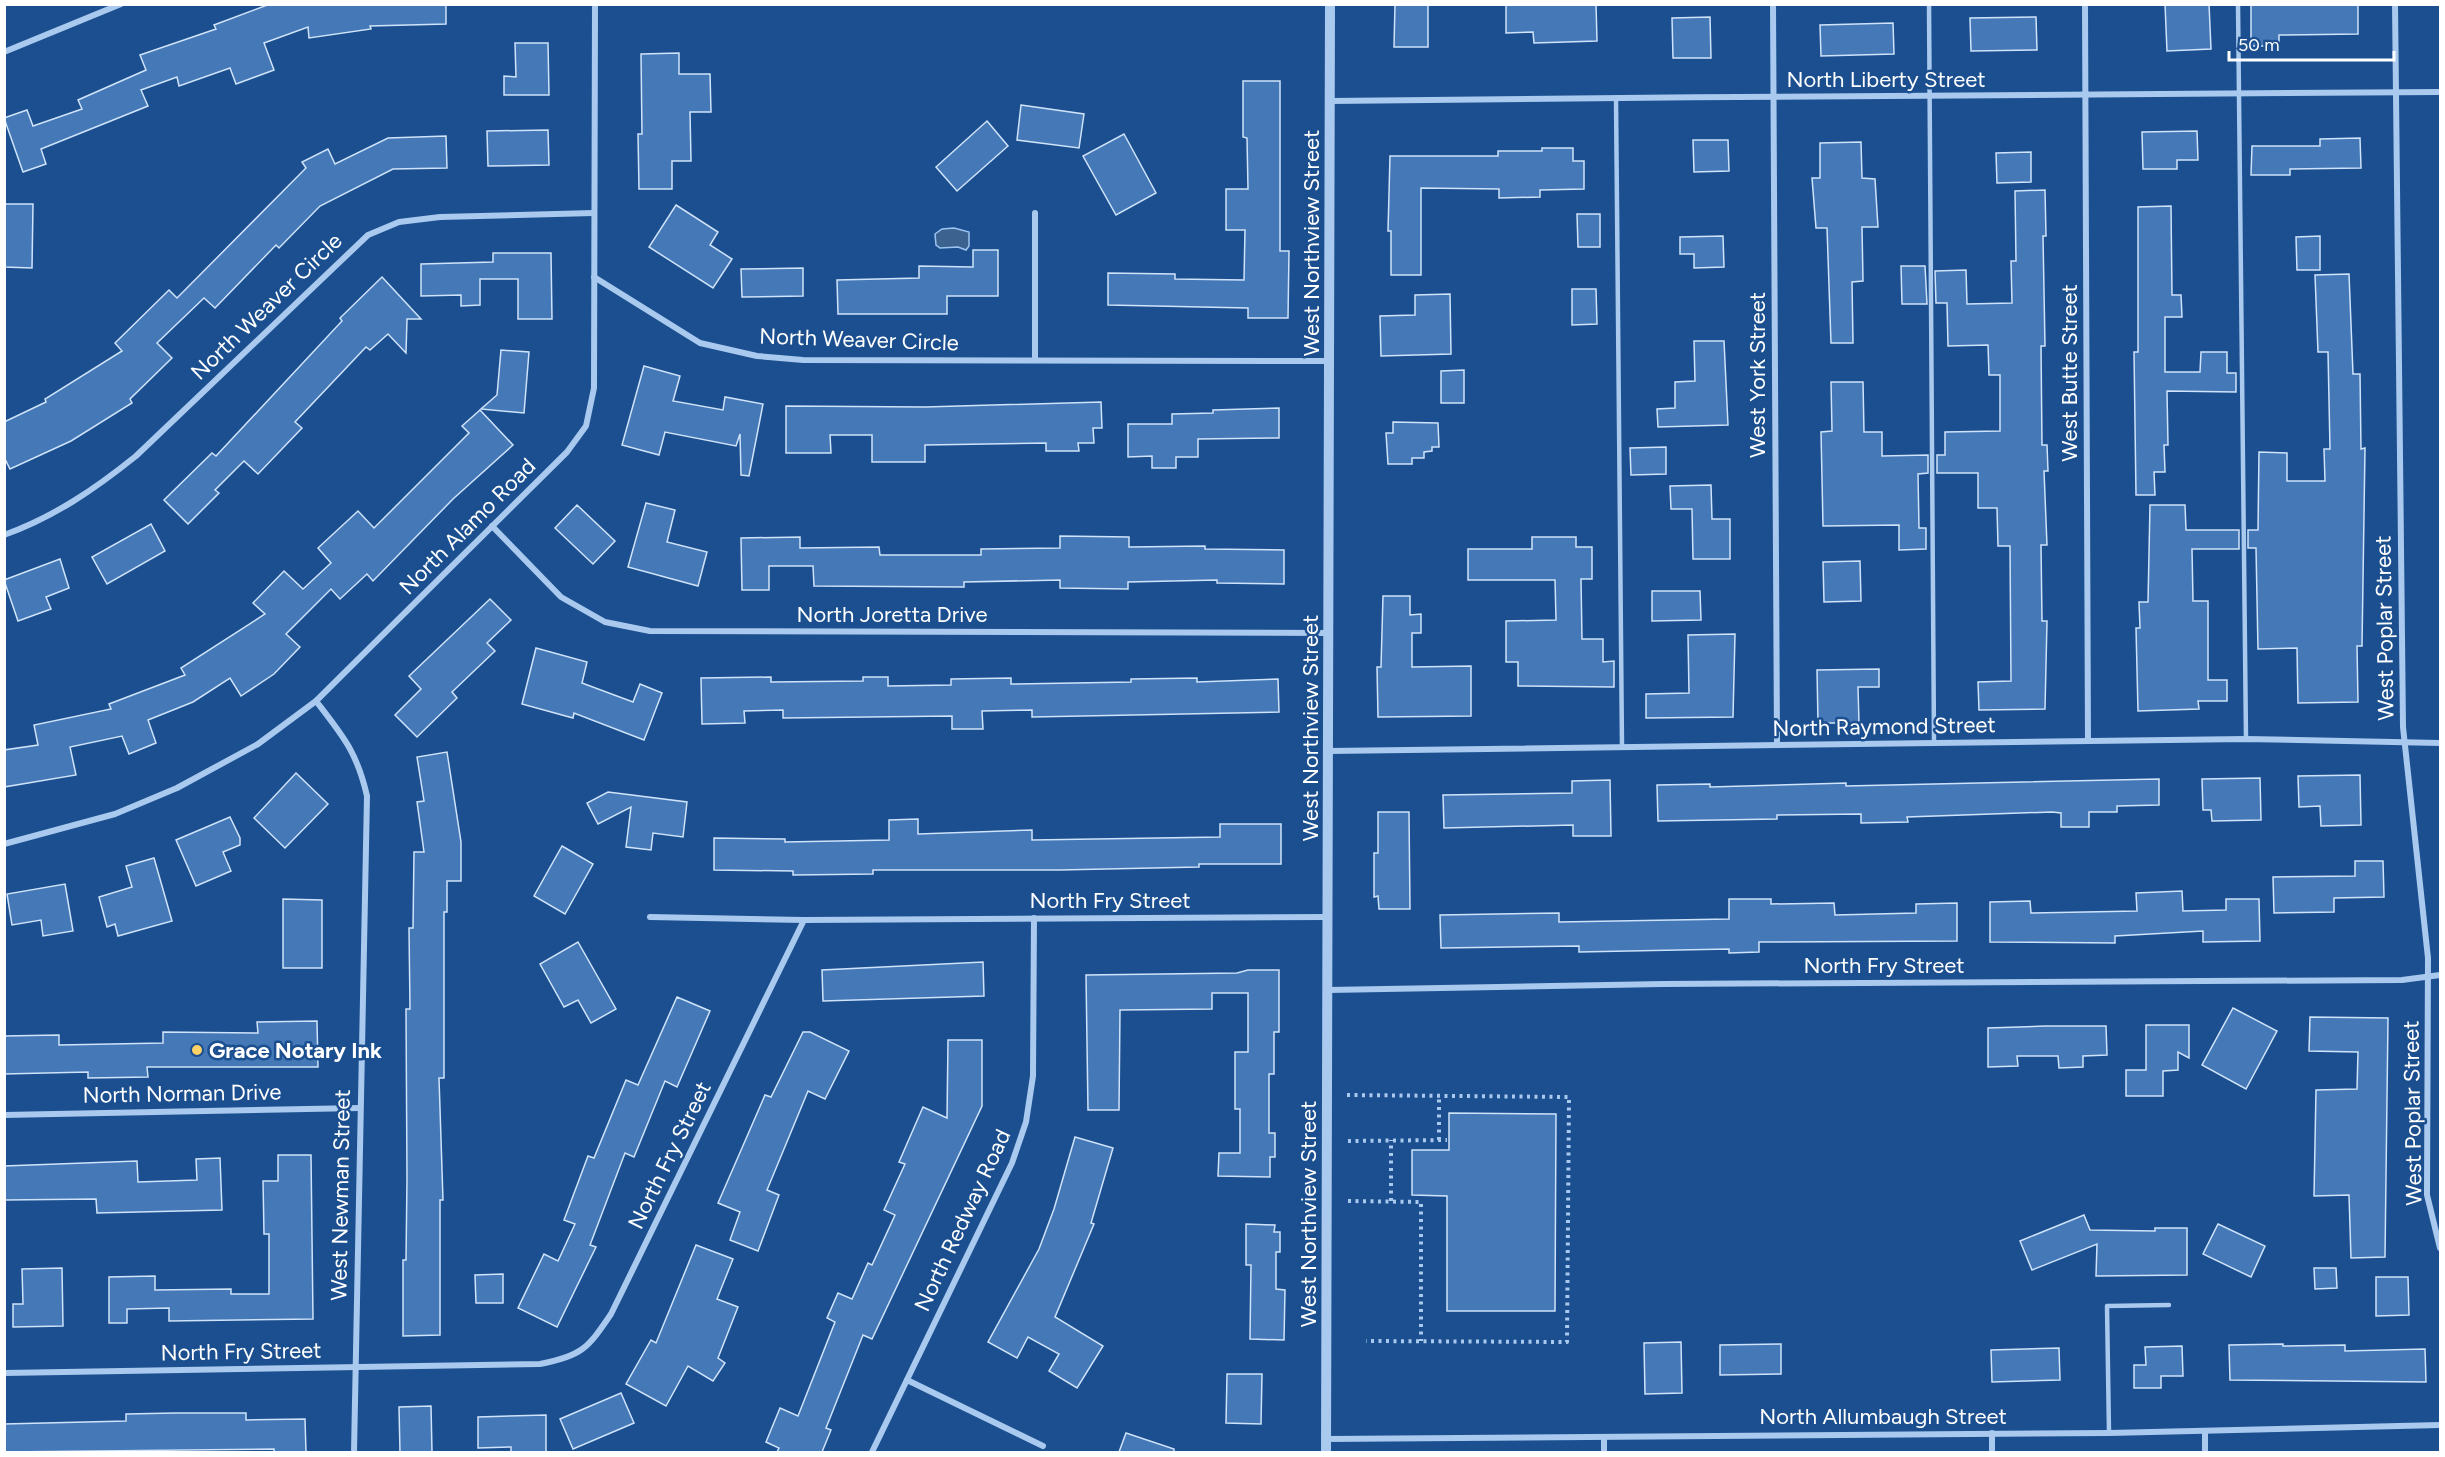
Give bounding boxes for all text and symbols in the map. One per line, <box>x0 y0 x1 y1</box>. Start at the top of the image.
scale bar <box>2229 24 2394 62</box>
text: 50 m <box>2238 34 2280 56</box>
street label: North Liberty Street <box>1786 66 1986 93</box>
street label: West Northview Street <box>1298 130 1325 356</box>
street label: North Weaver Circle <box>185 227 348 385</box>
street label: West Butte Street <box>2056 284 2083 462</box>
street label: West York Street <box>1744 292 1771 458</box>
street label: North Weaver Circle <box>759 323 959 356</box>
street label: North Alamo Road <box>394 453 541 600</box>
street label: West Poplar Street <box>2369 535 2400 721</box>
street label: North Joretta Drive <box>797 601 987 628</box>
street label: West Northview Street <box>1297 615 1324 841</box>
street label: North Raymond Street <box>1772 711 1996 742</box>
street label: North Fry Street <box>1029 887 1191 914</box>
street label: North Fry Street <box>1803 952 1965 979</box>
street label: West Poplar Street <box>2397 1020 2428 1206</box>
place label: Grace Notary Ink <box>209 1037 382 1064</box>
marker: Grace Notary Ink <box>190 1043 204 1057</box>
street label: North Fry Street <box>622 1077 717 1234</box>
street label: North Norman Drive <box>82 1078 282 1109</box>
street label: West Newman Street <box>325 1089 356 1301</box>
street label: West Northview Street <box>1295 1101 1322 1327</box>
street label: North Redway Road <box>908 1125 1016 1315</box>
street label: North Fry Street <box>160 1337 322 1366</box>
street label: North Allumbaugh Street <box>1759 1403 2007 1430</box>

